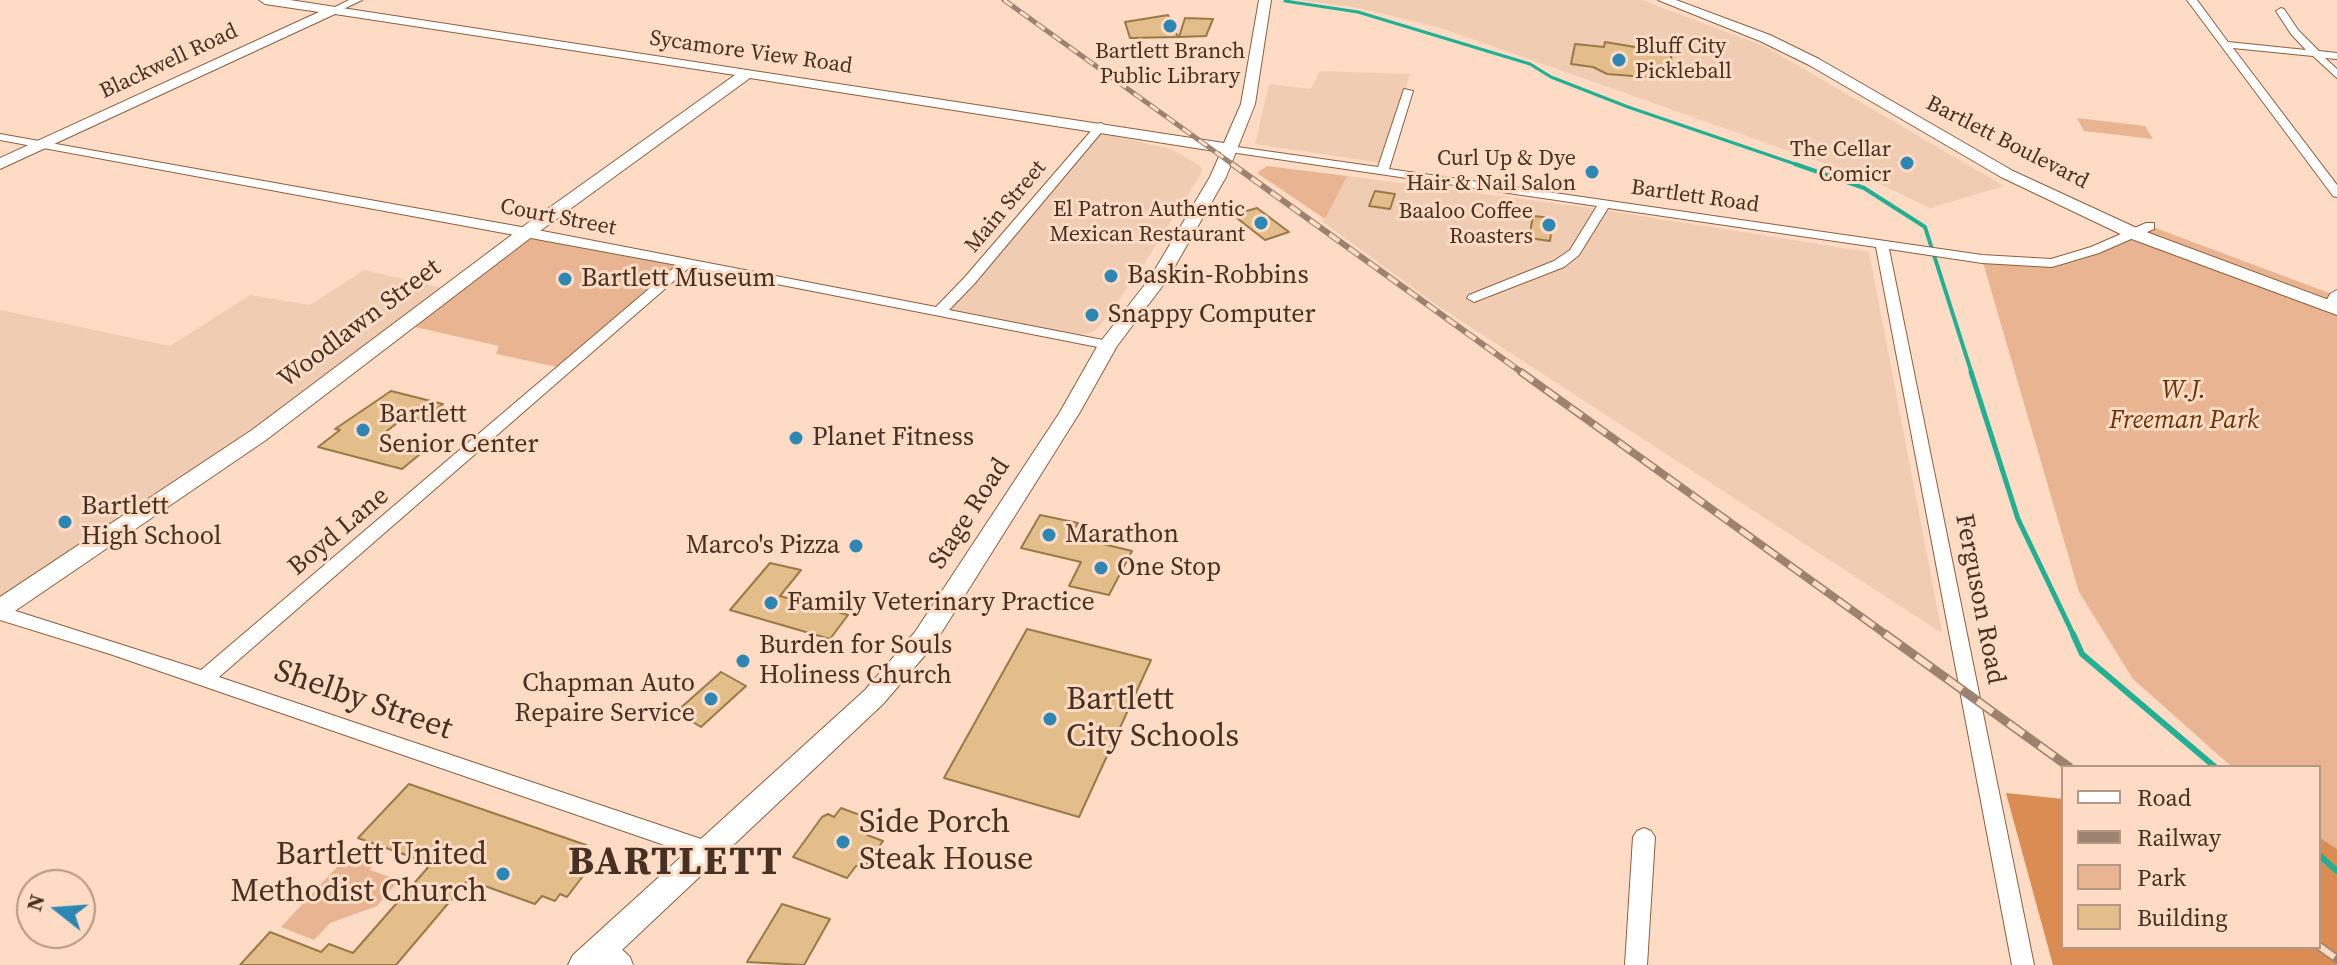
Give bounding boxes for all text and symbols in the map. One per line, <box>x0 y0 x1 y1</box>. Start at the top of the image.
marker: Bartlett Branch Public Library <box>1161 17 1179 35</box>
street label: Blackwell Road <box>96 19 242 105</box>
street label: Sycamore View Road <box>648 26 854 80</box>
place label: Bluff City Pickleball <box>1635 34 1732 86</box>
place label: Bartlett Branch Public Library <box>1095 39 1245 90</box>
marker: Bluff City Pickleball <box>1610 51 1628 69</box>
street label: Bartlett Boulevard <box>1921 91 2093 195</box>
place label: The Cellar Comicr <box>1790 137 1891 188</box>
place label: Curl Up & Dye Hair & Nail Salon <box>1406 146 1576 198</box>
marker: The Cellar Comicr <box>1898 154 1916 172</box>
street label: Main Street <box>960 155 1052 259</box>
marker: Curl Up & Dye Hair & Nail Salon <box>1583 163 1601 181</box>
street label: Bartlett Road <box>1629 175 1761 219</box>
street label: Court Street <box>498 194 618 242</box>
place label: El Patron Authentic Mexican Restaurant <box>1049 197 1245 248</box>
place label: Baaloo Coffee Roasters <box>1398 199 1533 250</box>
marker: El Patron Authentic Mexican Restaurant <box>1252 214 1270 232</box>
marker: Baaloo Coffee Roasters <box>1540 216 1558 234</box>
street label: Woodlawn Street <box>273 253 447 395</box>
place label: Baskin-Robbins <box>1127 260 1309 292</box>
place label: Bartlett Museum <box>581 263 776 295</box>
marker: Baskin-Robbins <box>1102 267 1120 285</box>
marker: Bartlett Museum <box>556 270 574 288</box>
place label: Snappy Computer <box>1108 299 1315 331</box>
marker: Snappy Computer <box>1083 306 1101 324</box>
park label: W.J. Freeman Park <box>2109 375 2259 436</box>
place label: Bartlett Senior Center <box>379 399 538 460</box>
marker: Bartlett Senior Center <box>354 421 372 439</box>
place label: Planet Fitness <box>812 422 974 454</box>
marker: Planet Fitness <box>787 429 805 447</box>
street label: Stage Road <box>923 453 1017 575</box>
street label: Boyd Lane <box>282 481 396 583</box>
place label: Bartlett High School <box>81 491 222 552</box>
street label: Ferguson Road <box>1947 511 2011 687</box>
marker: Bartlett High School <box>56 513 74 531</box>
place label: Marathon <box>1065 519 1179 551</box>
marker: Marathon <box>1040 526 1058 544</box>
place label: Marco's Pizza <box>686 530 840 562</box>
marker: Marco's Pizza <box>847 537 865 555</box>
place label: One Stop <box>1117 552 1221 584</box>
marker: One Stop <box>1092 559 1110 577</box>
place label: Family Veterinary Practice <box>787 587 1095 619</box>
marker: Family Veterinary Practice <box>762 594 780 612</box>
place label: Burden for Souls Holiness Church <box>759 630 952 692</box>
marker: Burden for Souls Holiness Church <box>734 652 752 670</box>
street label: Shelby Street <box>269 653 457 749</box>
place label: Chapman Auto Repaire Service <box>514 668 695 730</box>
place label: Bartlett City Schools <box>1066 682 1239 757</box>
marker: Chapman Auto Repaire Service <box>702 690 720 708</box>
marker: Bartlett City Schools <box>1041 710 1059 728</box>
legend <box>2061 765 2321 949</box>
text: Road <box>2137 781 2191 814</box>
place label: Side Porch Steak House <box>859 805 1033 880</box>
text: Railway <box>2137 821 2221 854</box>
marker: Side Porch Steak House <box>834 833 852 851</box>
place label: Bartlett United Methodist Church <box>230 837 487 912</box>
district label: BARTLETT <box>568 840 784 888</box>
text: Park <box>2137 861 2186 894</box>
marker: Bartlett United Methodist Church <box>494 865 512 883</box>
north arrow <box>16 869 96 949</box>
text: N <box>18 891 52 915</box>
text: Building <box>2137 901 2228 934</box>

